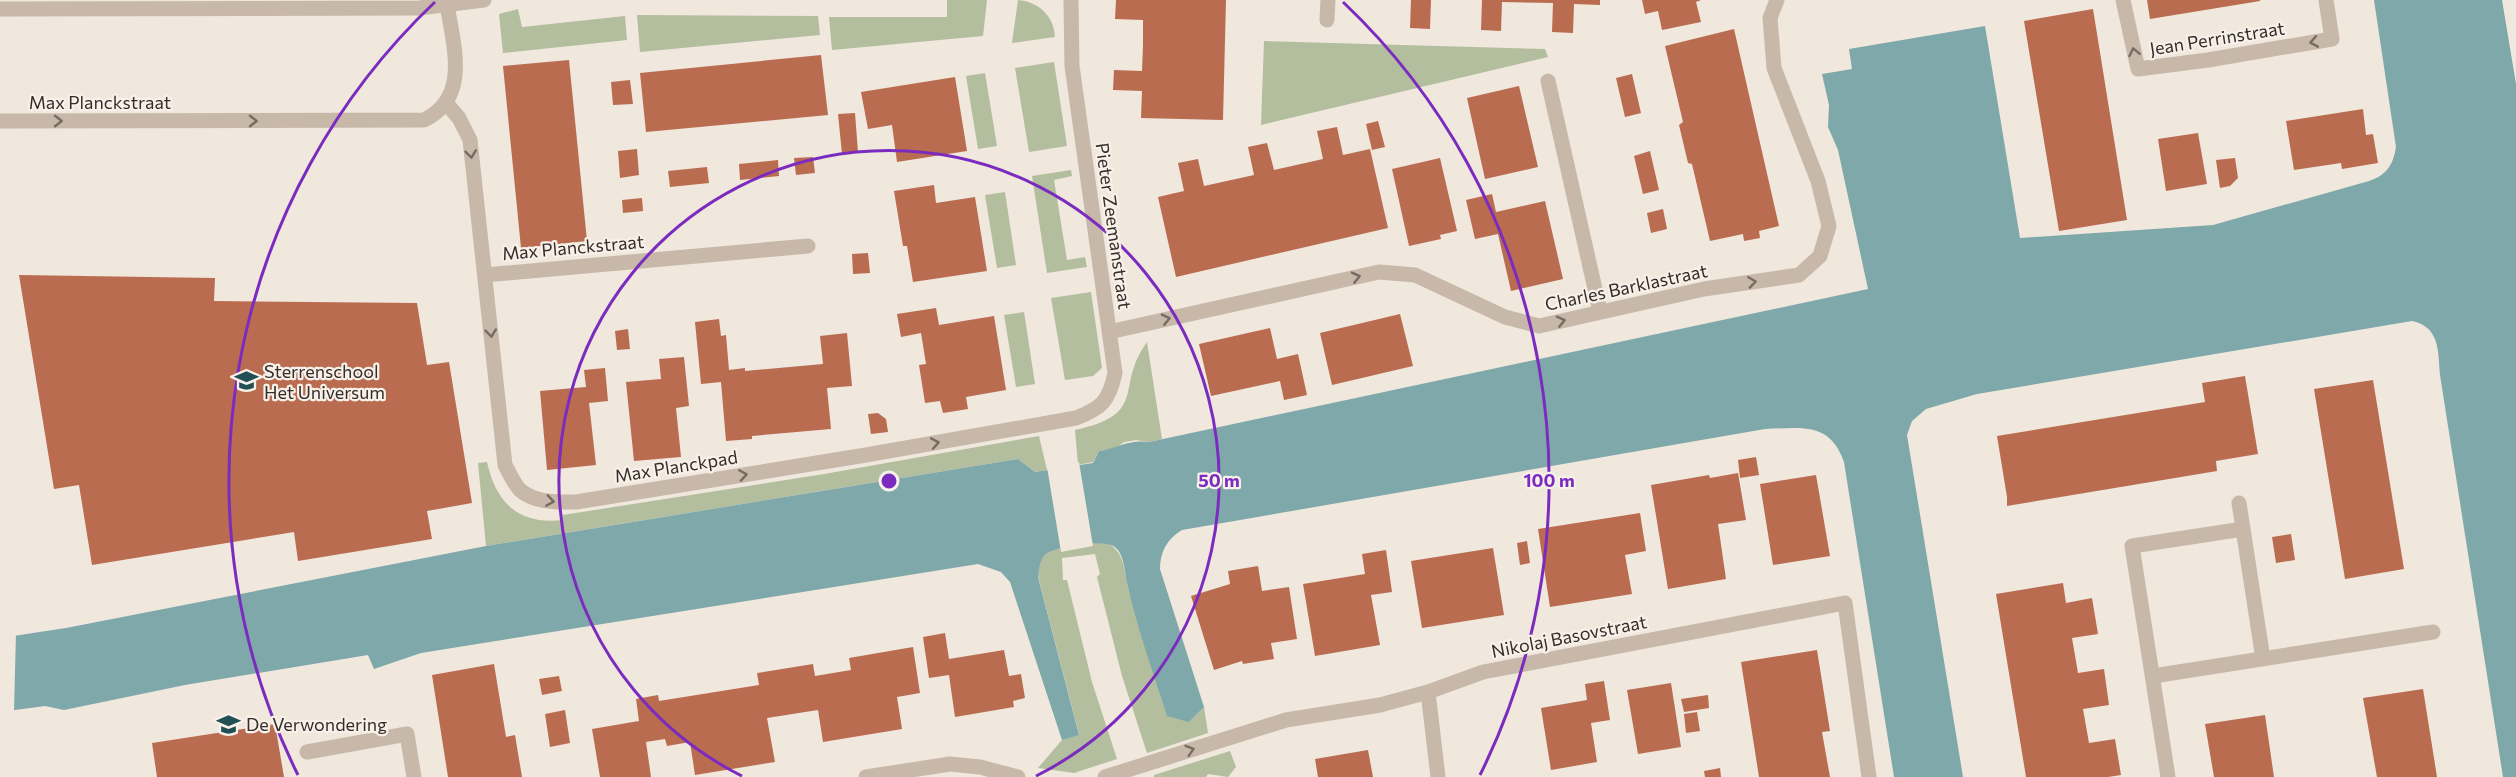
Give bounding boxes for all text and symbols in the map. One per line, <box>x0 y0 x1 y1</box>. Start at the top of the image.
street label: Jean Perrinstraat <box>2148 16 2286 60</box>
one-way arrow <box>2309 35 2319 48</box>
one-way arrow <box>2128 48 2141 58</box>
street label: Max Planckstraat <box>29 91 171 113</box>
one-way arrow <box>54 115 63 127</box>
one-way arrow <box>249 115 258 127</box>
street label: Pieter Zeemanstraat <box>1091 141 1137 311</box>
one-way arrow <box>464 149 477 159</box>
street label: Max Planckstraat <box>501 230 645 264</box>
street label: Charles Barklastraat <box>1543 259 1709 315</box>
one-way arrow <box>1351 271 1361 284</box>
one-way arrow <box>1747 276 1756 289</box>
one-way arrow <box>1161 313 1171 326</box>
one-way arrow <box>1555 315 1565 328</box>
one-way arrow <box>484 328 497 337</box>
place label: Sterrenschool Het Universum <box>264 360 385 403</box>
school or university icon: Sterrenschool Het Universum <box>233 368 259 394</box>
one-way arrow <box>930 437 940 450</box>
street label: Max Planckpad <box>613 445 739 487</box>
one-way arrow <box>738 469 748 482</box>
text: 50 m <box>1198 469 1240 491</box>
text: 100 m <box>1523 469 1575 491</box>
centre of rings <box>879 471 899 491</box>
one-way arrow <box>546 494 555 506</box>
street label: Nikolaj Basovstraat <box>1489 610 1649 662</box>
school or university icon: De Verwondering <box>215 711 241 737</box>
place label: De Verwondering <box>246 713 387 735</box>
one-way arrow <box>1184 745 1195 757</box>

